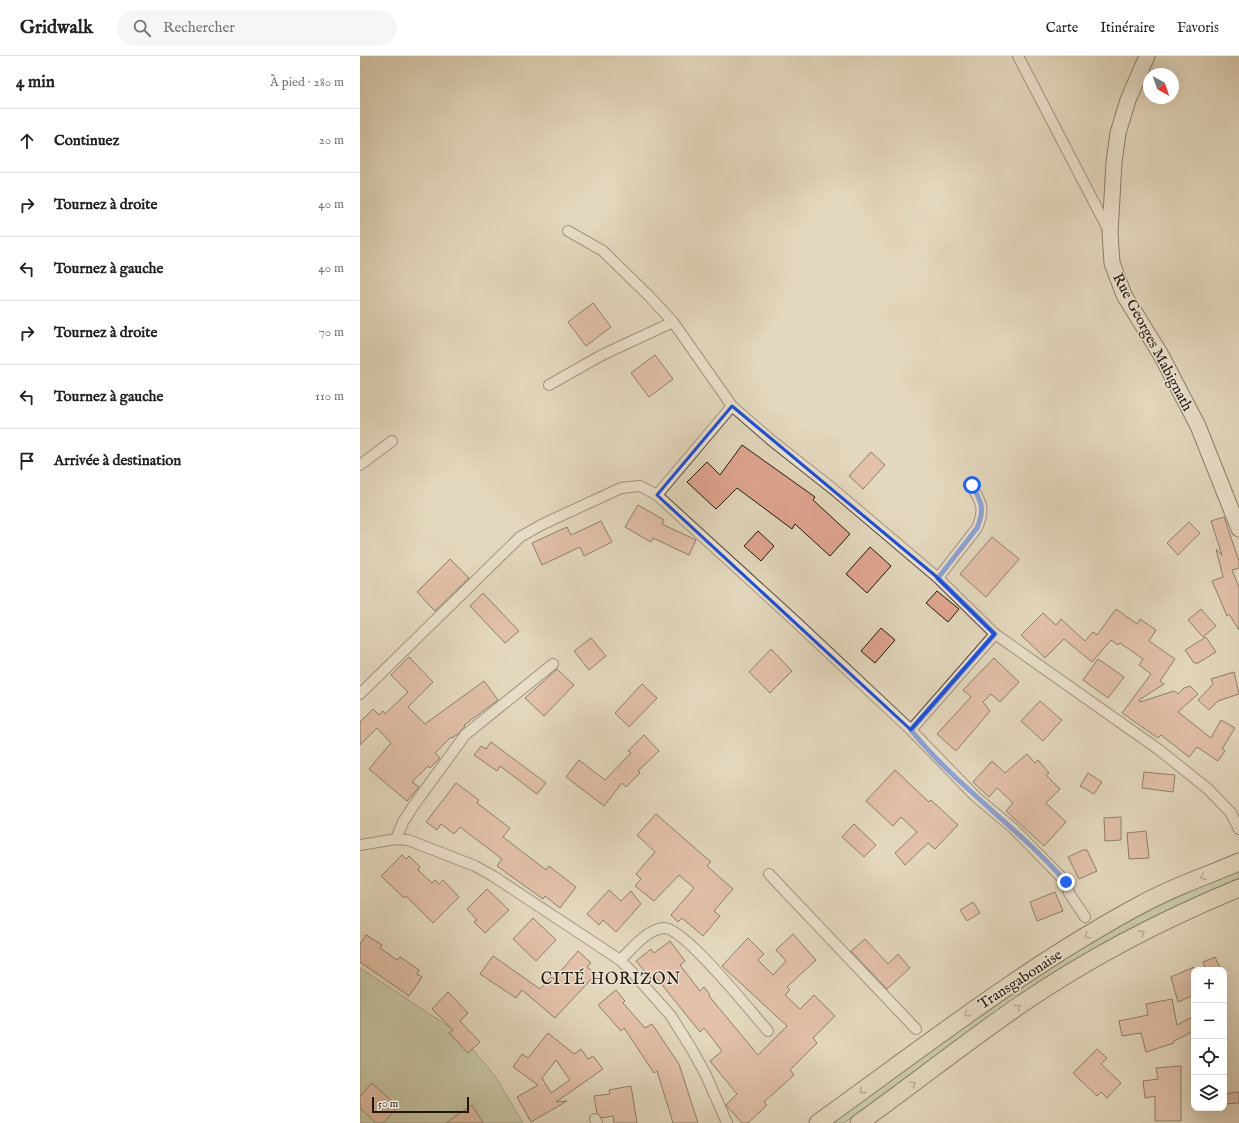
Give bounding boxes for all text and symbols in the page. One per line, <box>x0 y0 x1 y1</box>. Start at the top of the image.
search box <box>117 10 397 46</box>
text: Gridwalk <box>20 16 93 40</box>
icon: search <box>131 17 153 39</box>
text: Rechercher <box>163 18 235 37</box>
text: Carte <box>1046 19 1078 37</box>
text: Itinéraire <box>1100 19 1155 37</box>
text: Favoris <box>1177 19 1219 37</box>
north arrow <box>1143 68 1179 104</box>
text: 4 min <box>16 72 55 93</box>
text: À pied · 280 m <box>270 74 344 91</box>
icon: ahead <box>16 130 38 152</box>
text: Continuez <box>54 131 119 150</box>
text: 20 m <box>319 132 344 149</box>
icon: right <box>16 194 38 216</box>
text: Tournez à droite <box>54 195 157 214</box>
text: 40 m <box>318 196 344 213</box>
icon: left <box>16 258 38 280</box>
text: Tournez à gauche <box>54 259 163 278</box>
text: 40 m <box>318 260 344 277</box>
street label: Rue Georges Mabignath <box>1108 270 1197 414</box>
icon: right <box>16 322 38 344</box>
text: Tournez à droite <box>54 323 157 342</box>
text: 70 m <box>319 324 344 341</box>
icon: left <box>16 386 38 408</box>
text: Tournez à gauche <box>54 387 163 406</box>
text: 110 m <box>315 388 344 405</box>
icon: arrive <box>16 450 38 472</box>
text: Arrivée à destination <box>54 451 181 470</box>
route start <box>963 476 981 494</box>
route end <box>1057 873 1075 891</box>
one-way arrow <box>1200 873 1207 881</box>
one-way arrow <box>1138 930 1145 937</box>
one-way arrow <box>1084 931 1091 938</box>
street label: Transgabonaise <box>975 945 1066 1014</box>
map controls <box>1191 967 1227 1111</box>
button: + <box>1191 967 1227 1003</box>
district label: CITÉ HORIZON <box>541 968 681 990</box>
button: − <box>1191 1003 1227 1039</box>
one-way arrow <box>1014 1005 1021 1012</box>
one-way arrow <box>964 1009 971 1016</box>
button: locate <box>1191 1039 1227 1075</box>
button: layers <box>1191 1075 1227 1111</box>
one-way arrow <box>909 1081 916 1088</box>
one-way arrow <box>859 1086 866 1093</box>
scale bar <box>372 1095 469 1114</box>
text: 50 m <box>378 1097 398 1111</box>

